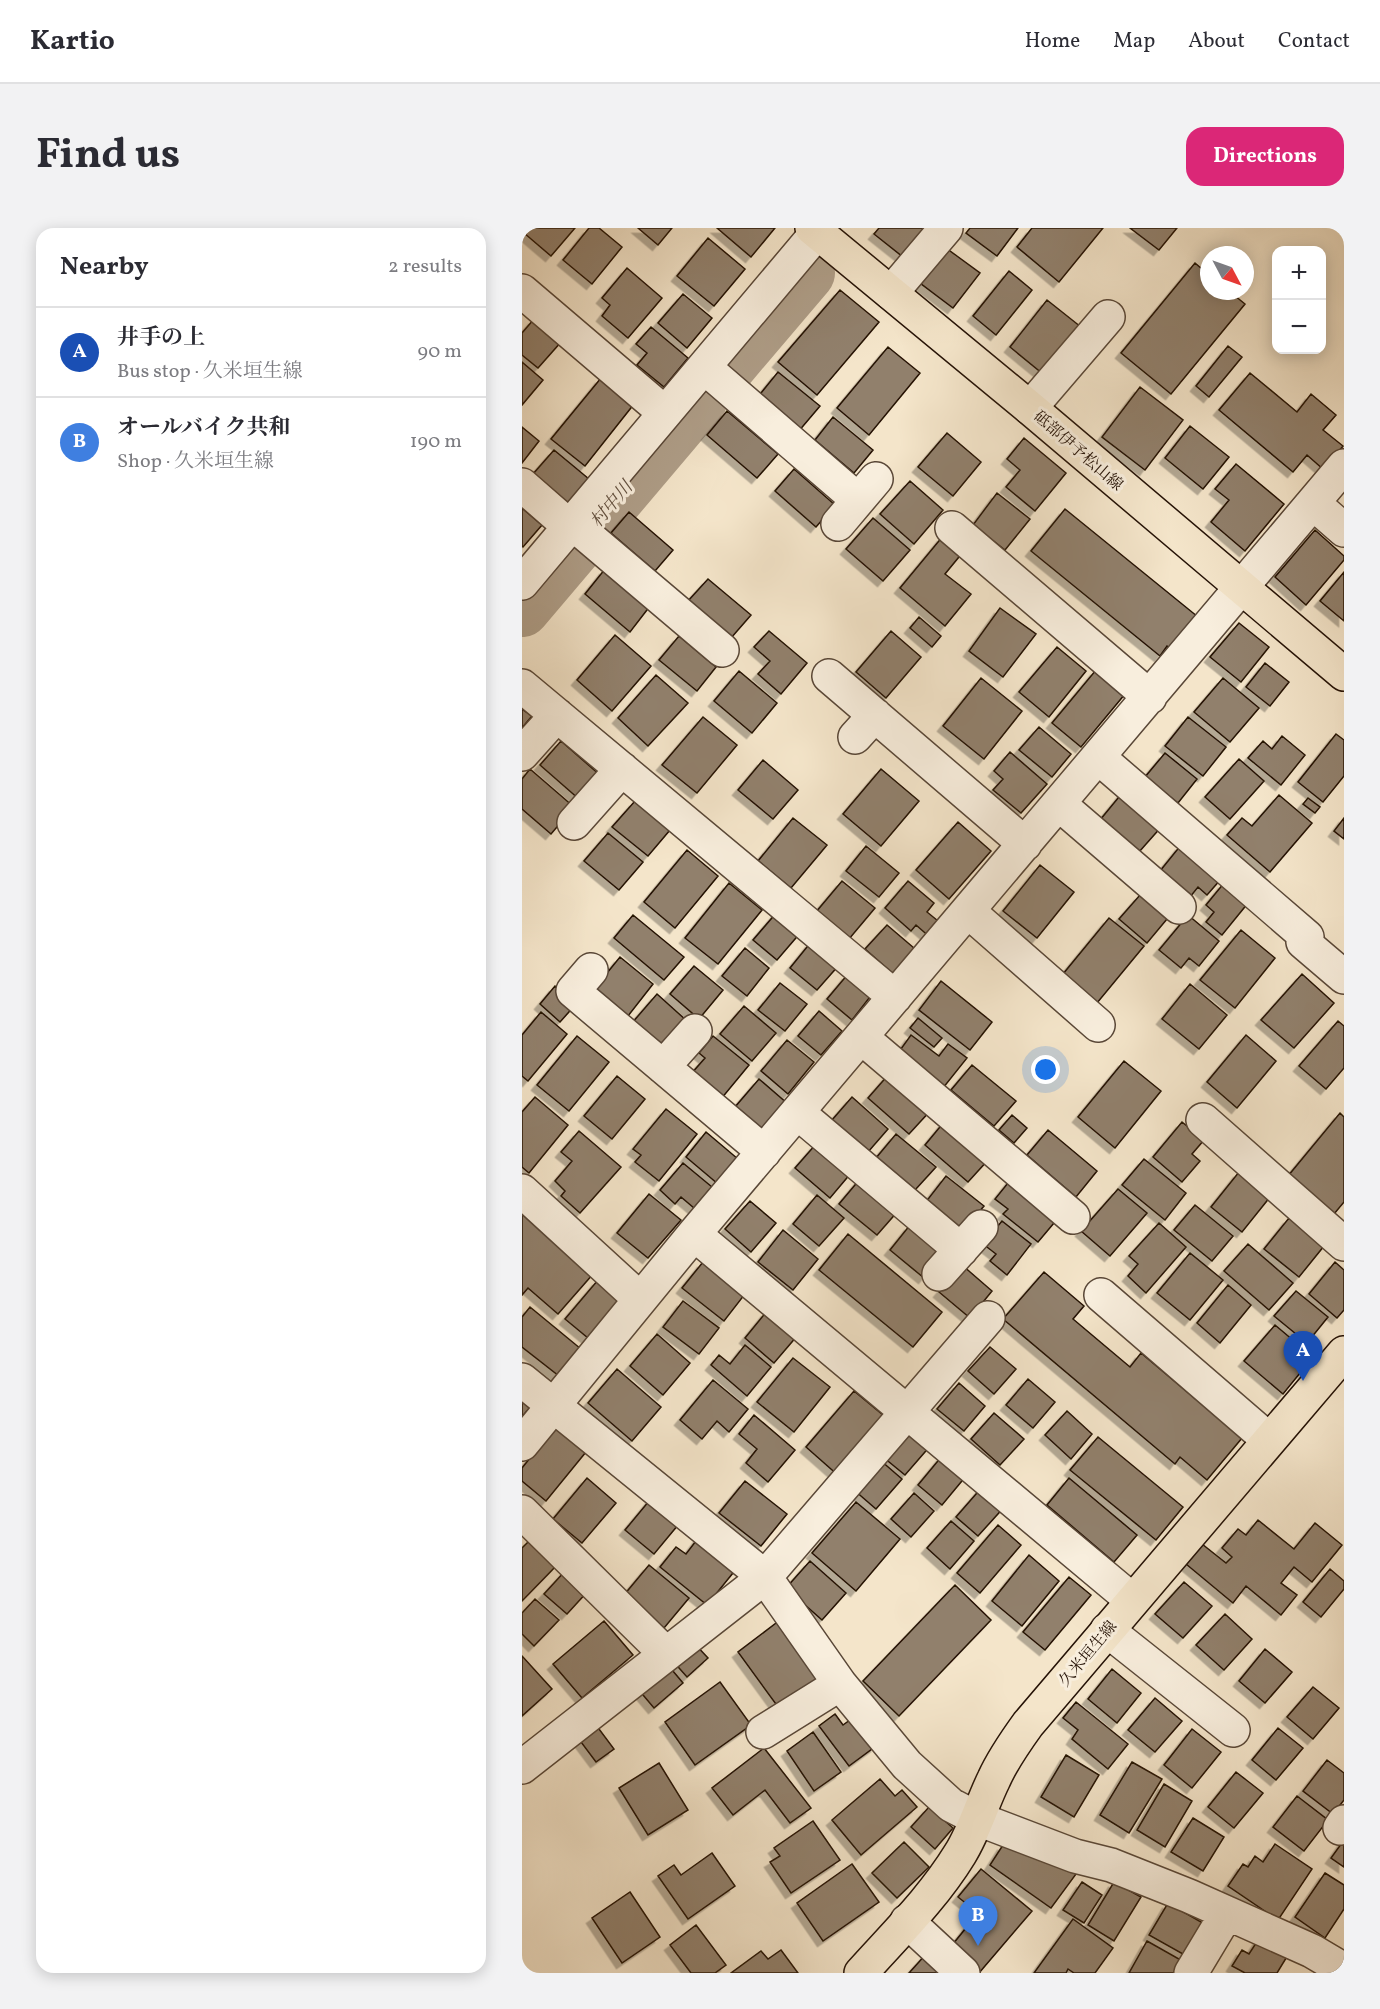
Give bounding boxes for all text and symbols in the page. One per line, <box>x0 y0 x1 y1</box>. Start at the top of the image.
text: Kartio <box>30 22 115 61</box>
text: Home <box>1025 27 1080 56</box>
text: Map <box>1113 27 1155 56</box>
text: About <box>1188 27 1245 56</box>
text: Contact <box>1278 27 1350 56</box>
text: Find us <box>36 127 180 186</box>
button: Directions <box>1186 127 1344 186</box>
north arrow <box>1200 246 1254 300</box>
map controls <box>1272 246 1326 354</box>
button: + <box>1272 246 1326 300</box>
text: Nearby <box>60 249 149 285</box>
text: 2 results <box>388 253 462 281</box>
button: − <box>1272 300 1326 354</box>
text: 井手の上 <box>117 323 205 354</box>
text: A <box>72 338 87 366</box>
text: 90 m <box>418 338 462 366</box>
text: Bus stop · 久米垣生線 <box>117 358 303 386</box>
street label: 砥部伊予松山線 <box>1028 406 1127 497</box>
text: オールバイク共和 <box>117 413 291 444</box>
text: B <box>73 428 86 456</box>
text: 190 m <box>410 428 462 456</box>
text: Shop · 久米垣生線 <box>117 448 274 476</box>
water label: 村中川 <box>585 475 640 534</box>
your location <box>1031 1055 1060 1084</box>
pin: A <box>1284 1332 1322 1381</box>
street label: 久米垣生線 <box>1054 1617 1123 1692</box>
pin: B <box>958 1896 998 1946</box>

